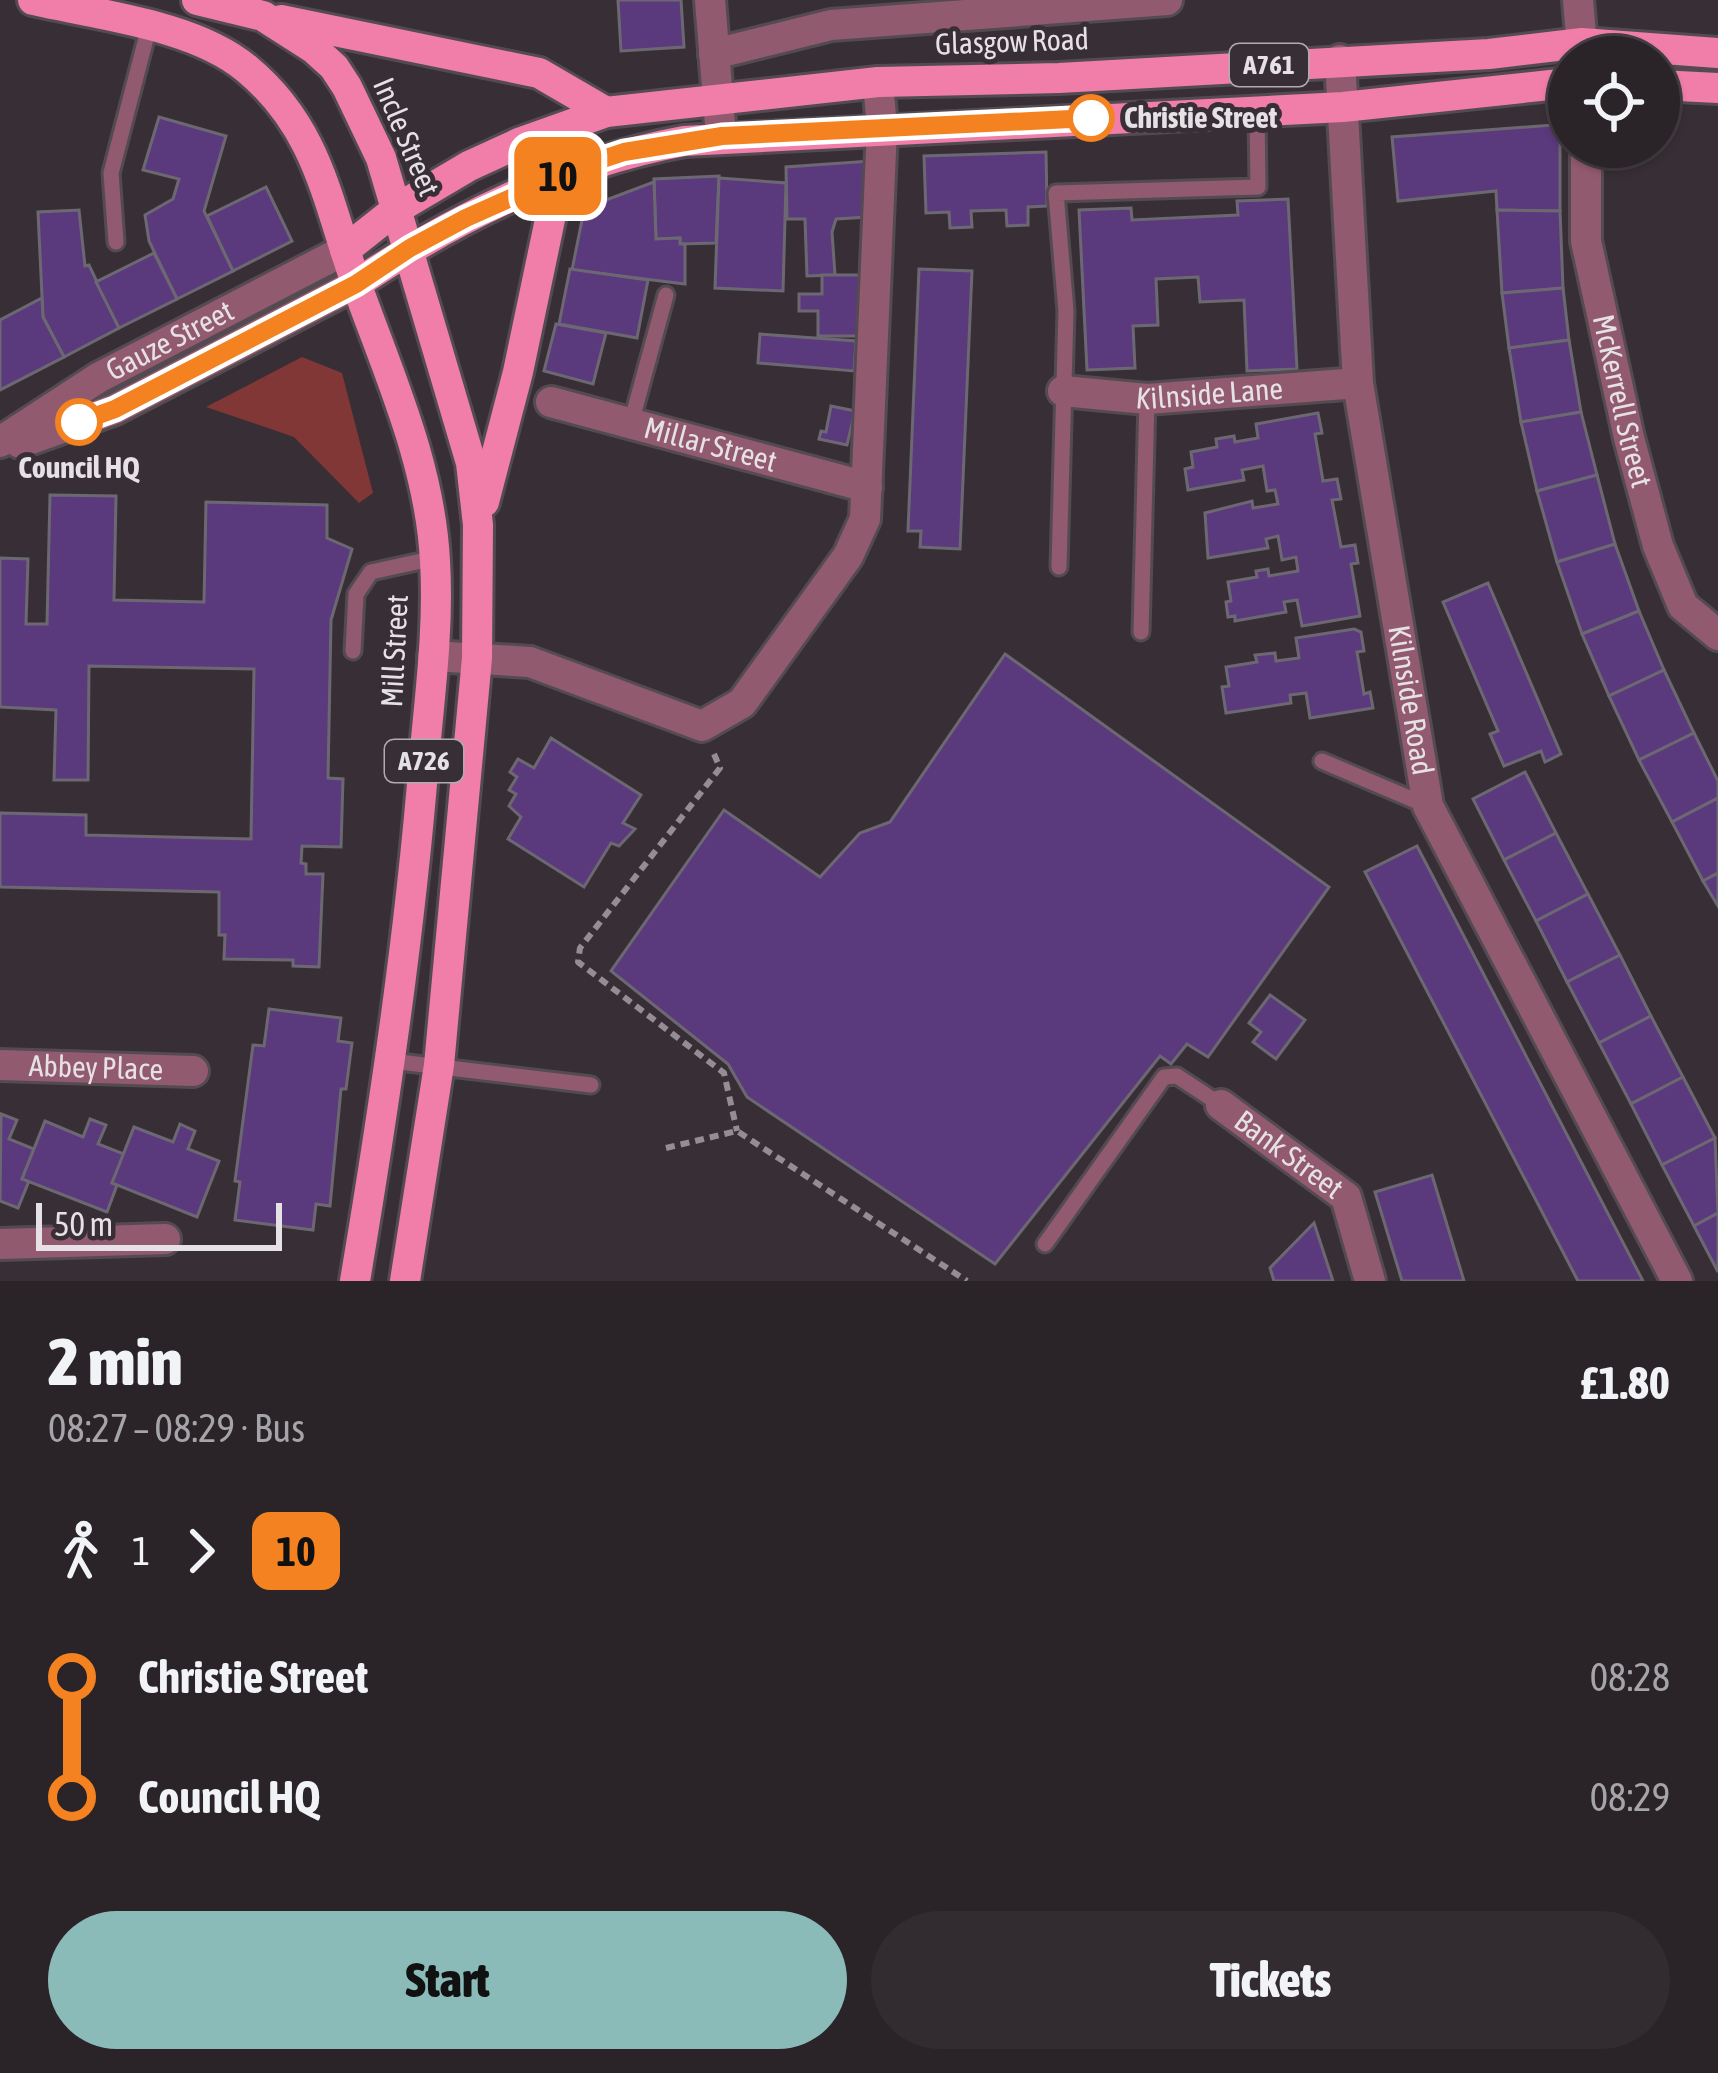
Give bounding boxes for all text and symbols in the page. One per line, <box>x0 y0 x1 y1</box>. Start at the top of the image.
street label: Glasgow Road <box>935 21 1089 61</box>
map controls <box>1548 36 1680 168</box>
button: locate <box>1548 36 1680 168</box>
road number: A761 <box>1230 44 1308 86</box>
street label: Incle Street <box>367 73 447 201</box>
marker: Christie Street <box>1069 96 1113 140</box>
place label: Christie Street <box>1124 100 1278 134</box>
line badge: 10 <box>504 137 612 215</box>
text: 10 <box>538 152 578 200</box>
street label: Gauze Street <box>100 293 239 387</box>
street label: McKerrell Street <box>1587 311 1659 491</box>
street label: Kilnside Lane <box>1134 371 1284 415</box>
marker: Council HQ <box>57 400 101 444</box>
street label: Millar Street <box>641 410 781 478</box>
place label: Council HQ <box>18 450 140 484</box>
street label: Mill Street <box>374 594 414 708</box>
street label: Kilnside Road <box>1382 623 1441 777</box>
road number: A726 <box>385 740 463 782</box>
street label: Abbey Place <box>28 1048 164 1086</box>
street label: Bank Street <box>1228 1103 1350 1205</box>
scale bar <box>36 1197 282 1250</box>
text: 50 m <box>54 1205 113 1243</box>
text: 2 min <box>48 1323 183 1399</box>
text: £1.80 <box>1580 1357 1670 1409</box>
text: 08:27 – 08:29 · Bus <box>48 1406 305 1450</box>
icon: walk <box>48 1518 114 1584</box>
icon: forward <box>168 1518 234 1584</box>
text: 10 <box>276 1527 316 1575</box>
text: 1 <box>132 1529 150 1573</box>
text: Christie Street <box>138 1651 368 1703</box>
text: 08:28 <box>1590 1655 1670 1699</box>
text: Council HQ <box>138 1771 320 1823</box>
text: 08:29 <box>1590 1775 1670 1819</box>
button: Start <box>48 1911 847 2049</box>
button: Tickets <box>871 1911 1670 2049</box>

